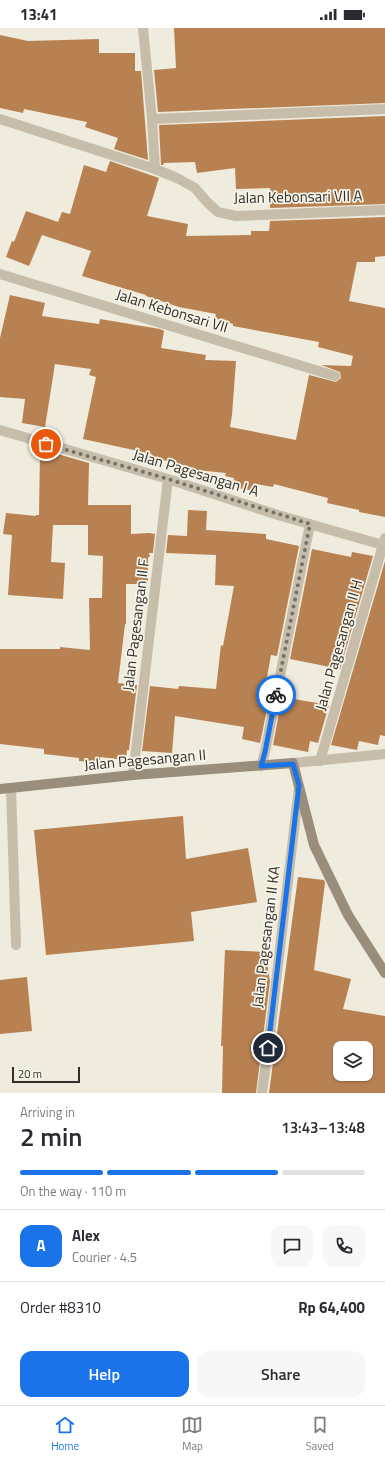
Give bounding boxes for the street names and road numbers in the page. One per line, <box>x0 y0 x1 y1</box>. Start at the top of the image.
street label: Jalan Kebonsari VII A <box>234 184 363 209</box>
street label: Jalan Kebonsari VII <box>113 283 231 339</box>
street label: Jalan Pagesangan I A <box>130 442 262 503</box>
street label: Jalan Pagesangan II F <box>116 557 155 693</box>
street label: Jalan Pagesangan II H <box>309 576 368 713</box>
street label: Jalan Pagesangan II <box>83 743 207 776</box>
street label: Jalan Pagesangan II KA <box>245 864 286 1009</box>

